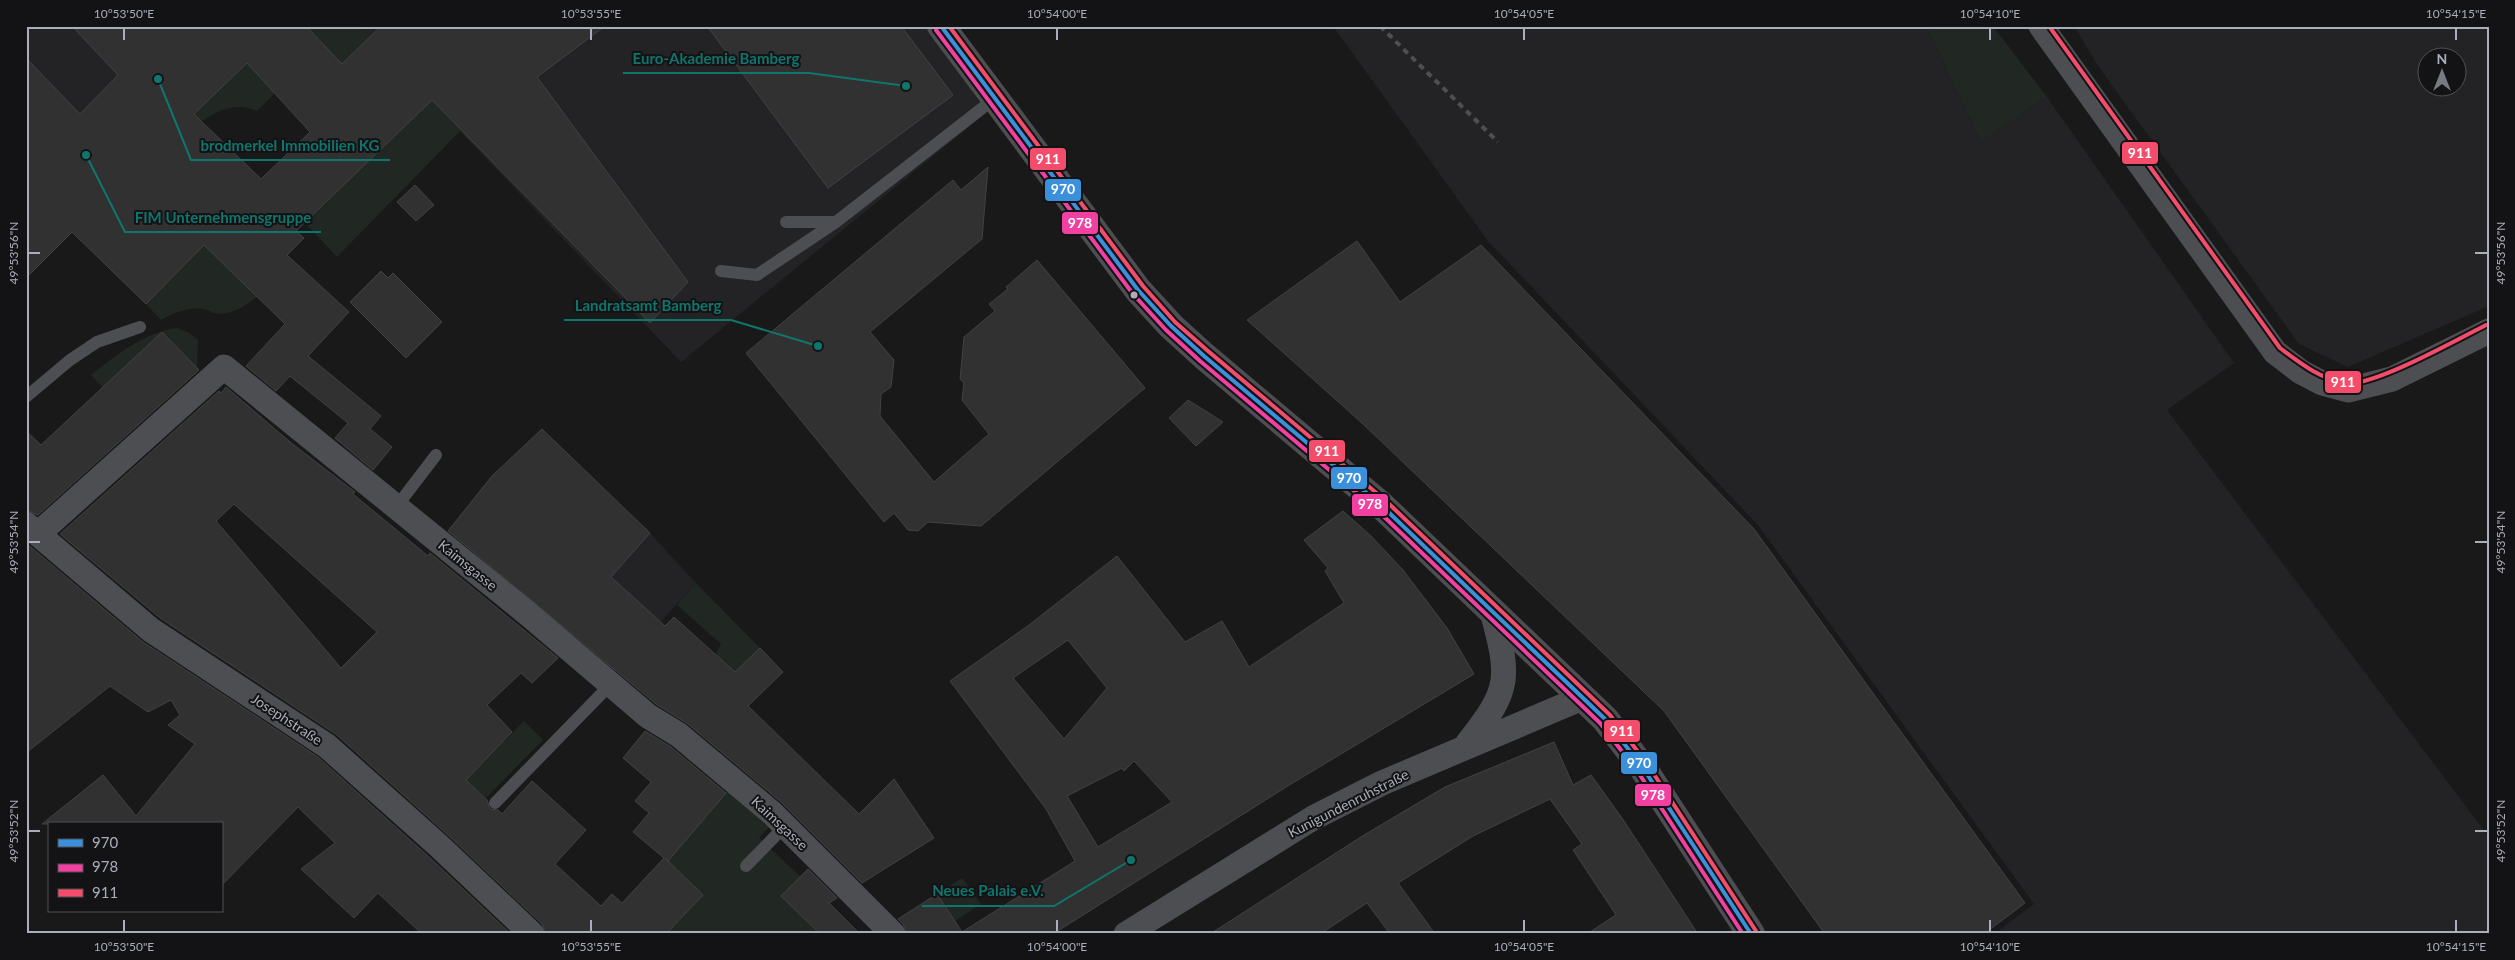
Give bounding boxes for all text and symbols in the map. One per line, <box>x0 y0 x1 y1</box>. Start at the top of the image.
text: 10°53'50"E <box>94 6 154 21</box>
text: 10°53'55"E <box>561 6 621 21</box>
text: 10°54'00"E <box>1027 6 1087 21</box>
text: 10°54'05"E <box>1494 6 1554 21</box>
text: 10°54'10"E <box>1960 6 2020 21</box>
text: 10°54'15"E <box>2426 6 2486 21</box>
callout: Euro-Akademie Bamberg <box>623 43 809 73</box>
north arrow <box>2418 48 2468 98</box>
text: Euro-Akademie Bamberg <box>633 49 800 67</box>
text: N <box>2437 50 2447 67</box>
callout: brodmerkel Immobilien KG <box>191 130 390 160</box>
text: brodmerkel Immobilien KG <box>201 136 380 154</box>
line badge: 911 <box>2121 141 2159 165</box>
text: 911 <box>2128 144 2152 161</box>
line badge: 911 <box>1029 147 1067 171</box>
text: 911 <box>1036 150 1060 167</box>
line badge: 970 <box>1044 178 1082 202</box>
text: 970 <box>1051 180 1075 197</box>
callout: FIM Unternehmensgruppe <box>125 202 321 232</box>
text: FIM Unternehmensgruppe <box>135 208 311 226</box>
line badge: 978 <box>1061 211 1099 235</box>
text: 978 <box>1068 214 1092 231</box>
text: 49°53'56"N <box>6 222 21 284</box>
text: 49°53'56"N <box>2493 222 2508 284</box>
callout: Landratsamt Bamberg <box>564 290 731 320</box>
unlabelled marker <box>1129 290 1139 300</box>
text: Landratsamt Bamberg <box>575 296 721 314</box>
line badge: 911 <box>2324 370 2362 394</box>
text: 911 <box>2331 373 2355 390</box>
line badge: 911 <box>1308 439 1346 463</box>
text: 911 <box>1315 442 1339 459</box>
line badge: 970 <box>1330 466 1368 490</box>
text: 970 <box>1337 469 1361 486</box>
line badge: 978 <box>1351 493 1389 517</box>
text: 978 <box>1358 495 1382 512</box>
text: 49°53'54"N <box>6 511 21 573</box>
text: 49°53'54"N <box>2493 511 2508 573</box>
street label: Kaimsgasse <box>435 536 501 594</box>
street label: Josephstraße <box>248 690 326 748</box>
line badge: 911 <box>1603 719 1641 743</box>
text: 911 <box>1610 722 1634 739</box>
line badge: 970 <box>1620 751 1658 775</box>
text: 970 <box>1627 754 1651 771</box>
street label: Kunigundenruhstraße <box>1285 765 1411 841</box>
line badge: 978 <box>1634 783 1672 807</box>
text: 978 <box>1641 786 1665 803</box>
street label: Kaimsgasse <box>748 793 812 853</box>
text: 49°53'52"N <box>6 800 21 862</box>
text: 49°53'52"N <box>2493 800 2508 862</box>
legend <box>48 822 222 912</box>
text: 970 <box>92 833 118 851</box>
text: 978 <box>92 857 118 875</box>
callout: Neues Palais e.V. <box>922 876 1054 906</box>
text: Neues Palais e.V. <box>932 881 1044 899</box>
text: 911 <box>92 883 118 901</box>
text: 10°53'50"E <box>94 939 154 954</box>
text: 10°53'55"E <box>561 939 621 954</box>
text: 10°54'00"E <box>1027 939 1087 954</box>
text: 10°54'05"E <box>1494 939 1554 954</box>
text: 10°54'10"E <box>1960 939 2020 954</box>
text: 10°54'15"E <box>2426 939 2486 954</box>

